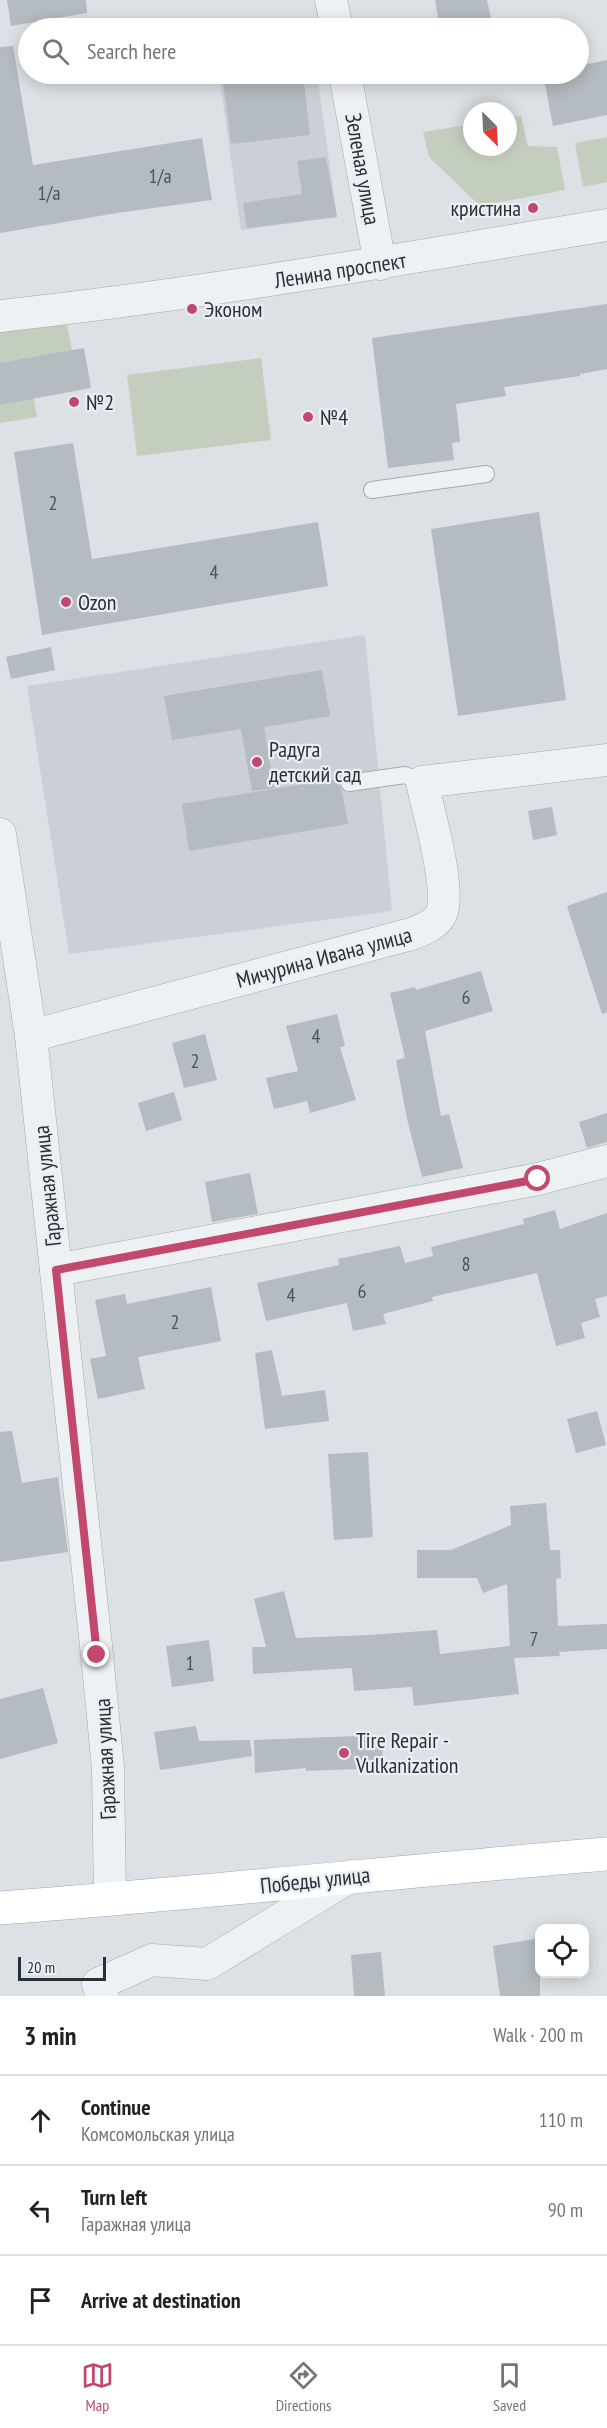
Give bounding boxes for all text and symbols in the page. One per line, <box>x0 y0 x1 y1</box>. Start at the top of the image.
search box <box>18 18 589 84</box>
icon: search <box>39 35 72 68</box>
text: Search here <box>87 37 176 65</box>
north arrow <box>463 102 517 156</box>
street label: Зеленая улица <box>339 111 387 227</box>
house number: 1/а <box>149 163 171 189</box>
house number: 1/a <box>38 180 60 206</box>
place label: кристина <box>451 194 521 222</box>
marker: кристина <box>526 201 540 215</box>
street label: Ленина проспект <box>271 246 409 294</box>
place label: Эконом <box>204 295 263 323</box>
marker: Эконом <box>185 302 199 316</box>
place label: №2 <box>86 388 114 416</box>
marker: №2 <box>67 395 81 409</box>
place label: №4 <box>320 403 348 431</box>
marker: №4 <box>301 410 315 424</box>
house number: 2 <box>49 490 58 516</box>
house number: 4 <box>210 559 219 585</box>
place label: Ozon <box>78 588 117 616</box>
marker: Ozon <box>59 595 73 609</box>
place label: Радуга детский сад <box>269 735 361 788</box>
marker: Радуга детский сад <box>250 755 264 769</box>
street label: Мичурина Ивана улица <box>233 920 415 994</box>
house number: 6 <box>462 984 471 1010</box>
house number: 4 <box>312 1023 321 1049</box>
house number: 2 <box>191 1048 200 1074</box>
street label: Гаражная улица <box>27 1124 67 1248</box>
route start <box>524 1165 550 1191</box>
house number: 8 <box>462 1251 471 1277</box>
house number: 6 <box>358 1278 367 1304</box>
house number: 4 <box>287 1282 296 1308</box>
house number: 2 <box>171 1309 180 1335</box>
house number: 7 <box>530 1626 539 1652</box>
route end <box>83 1641 109 1667</box>
house number: 1 <box>186 1650 195 1676</box>
street label: Гаражная улица <box>88 1698 122 1820</box>
place label: Tire Repair - Vulkanization <box>355 1726 458 1779</box>
marker: Tire Repair - Vulkanization <box>337 1746 351 1760</box>
street label: Победы улица <box>259 1860 371 1900</box>
map controls <box>535 1924 589 1978</box>
button: locate <box>535 1924 589 1978</box>
scale bar <box>18 1954 106 1982</box>
text: 20 m <box>27 1957 55 1977</box>
text: 3 min <box>24 2019 77 2052</box>
text: Walk · 200 m <box>493 2022 583 2048</box>
text: Continue <box>81 2093 151 2121</box>
icon: ahead <box>24 2104 57 2137</box>
text: 110 m <box>539 2107 583 2133</box>
text: Комсомольская улица <box>81 2121 235 2147</box>
text: Turn left <box>81 2183 147 2211</box>
icon: left <box>24 2194 57 2227</box>
text: 90 m <box>548 2197 583 2223</box>
text: Гаражная улица <box>81 2211 191 2237</box>
icon: arrive <box>24 2284 57 2317</box>
text: Arrive at destination <box>81 2286 241 2314</box>
tab: Map <box>81 2359 114 2415</box>
tab: Directions <box>276 2359 331 2415</box>
tab: Saved <box>493 2359 526 2415</box>

